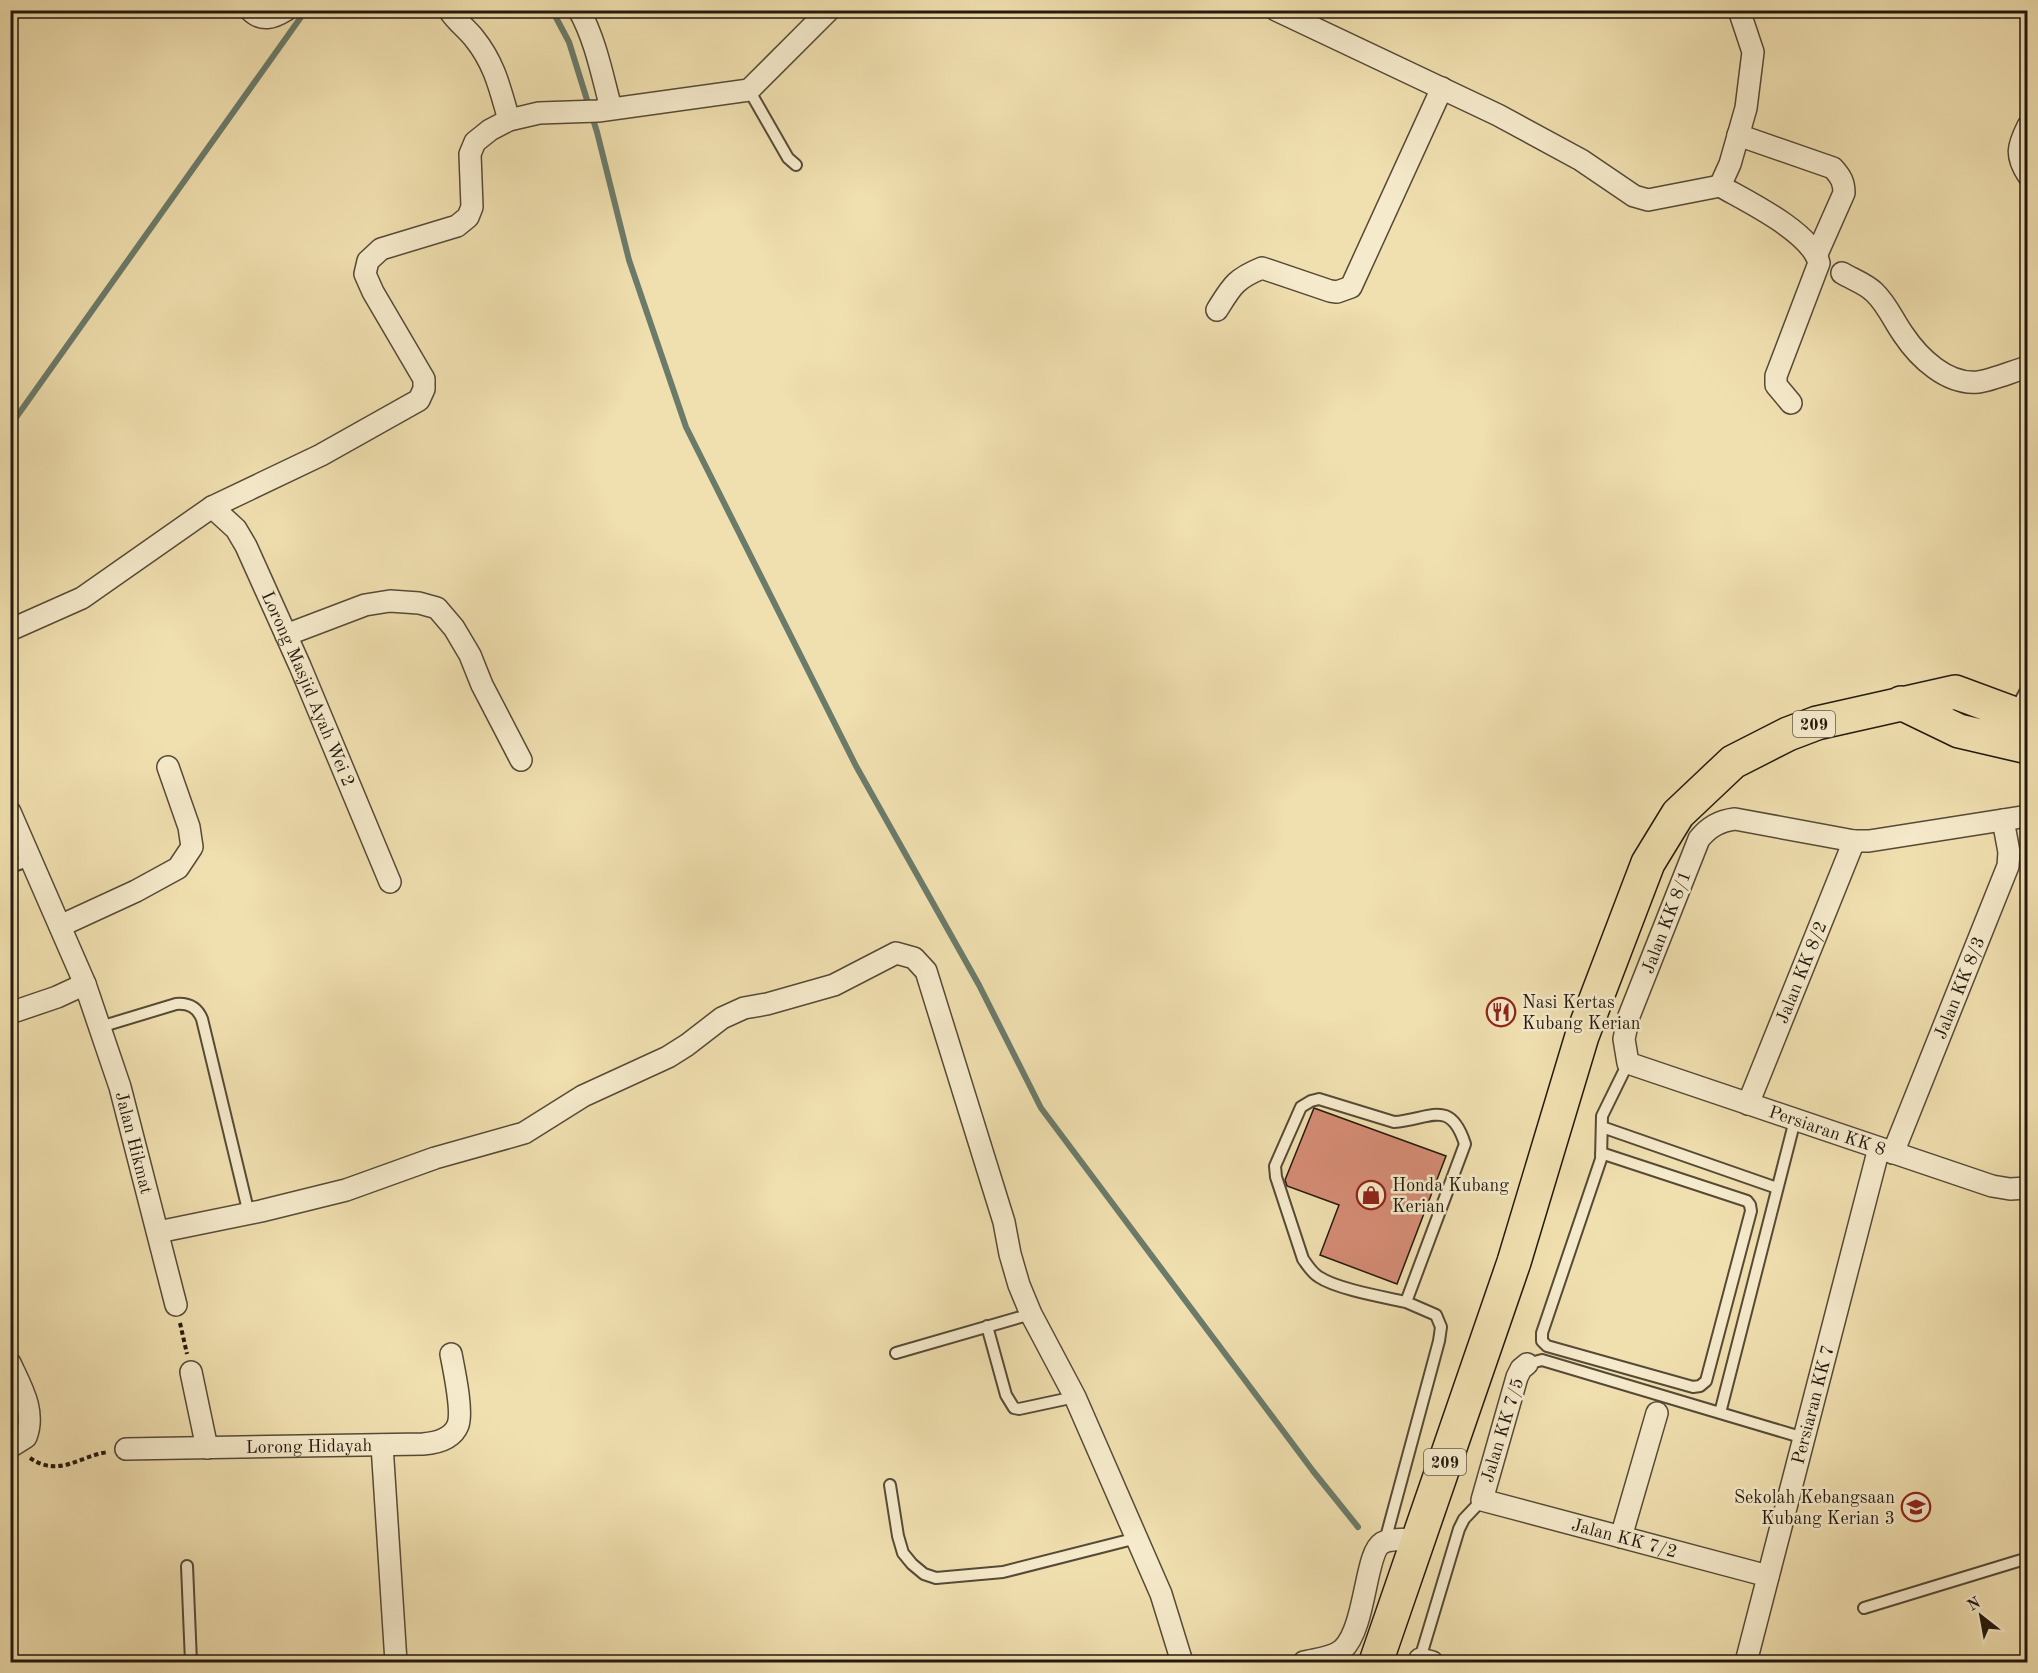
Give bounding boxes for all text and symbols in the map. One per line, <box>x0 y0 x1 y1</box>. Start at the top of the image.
street label: Lorong Masjid Ayah Wei 2 <box>258 589 357 789</box>
road number: 209 <box>1793 711 1835 737</box>
street label: Jalan KK 8/1 <box>1639 869 1695 976</box>
street label: Jalan KK 8/2 <box>1773 919 1831 1026</box>
street label: Jalan KK 8/3 <box>1932 934 1989 1042</box>
place label: Nasi Kertas Kubang Kerian <box>1522 994 1641 1033</box>
restaurant icon: Nasi Kertas Kubang Kerian <box>1485 996 1517 1028</box>
street label: Jalan Hikmat <box>112 1090 155 1196</box>
street label: Persiaran KK 8 <box>1766 1103 1888 1159</box>
place label: Honda Kubang Kerian <box>1392 1177 1509 1216</box>
shop icon: Honda Kubang Kerian <box>1355 1179 1387 1211</box>
street label: Persiaran KK 7 <box>1790 1343 1838 1466</box>
street label: Jalan KK 7/5 <box>1479 1376 1527 1485</box>
street label: Lorong Hidayah <box>246 1437 373 1457</box>
road number: 209 <box>1424 1449 1466 1475</box>
place label: Sekolah Kebangsaan Kubang Kerian 3 <box>1734 1489 1895 1528</box>
school or university icon: Sekolah Kebangsaan Kubang Kerian 3 <box>1900 1491 1932 1523</box>
street label: Jalan KK 7/2 <box>1569 1516 1679 1561</box>
north arrow <box>1951 1586 2011 1646</box>
text: N <box>1965 1594 1984 1615</box>

